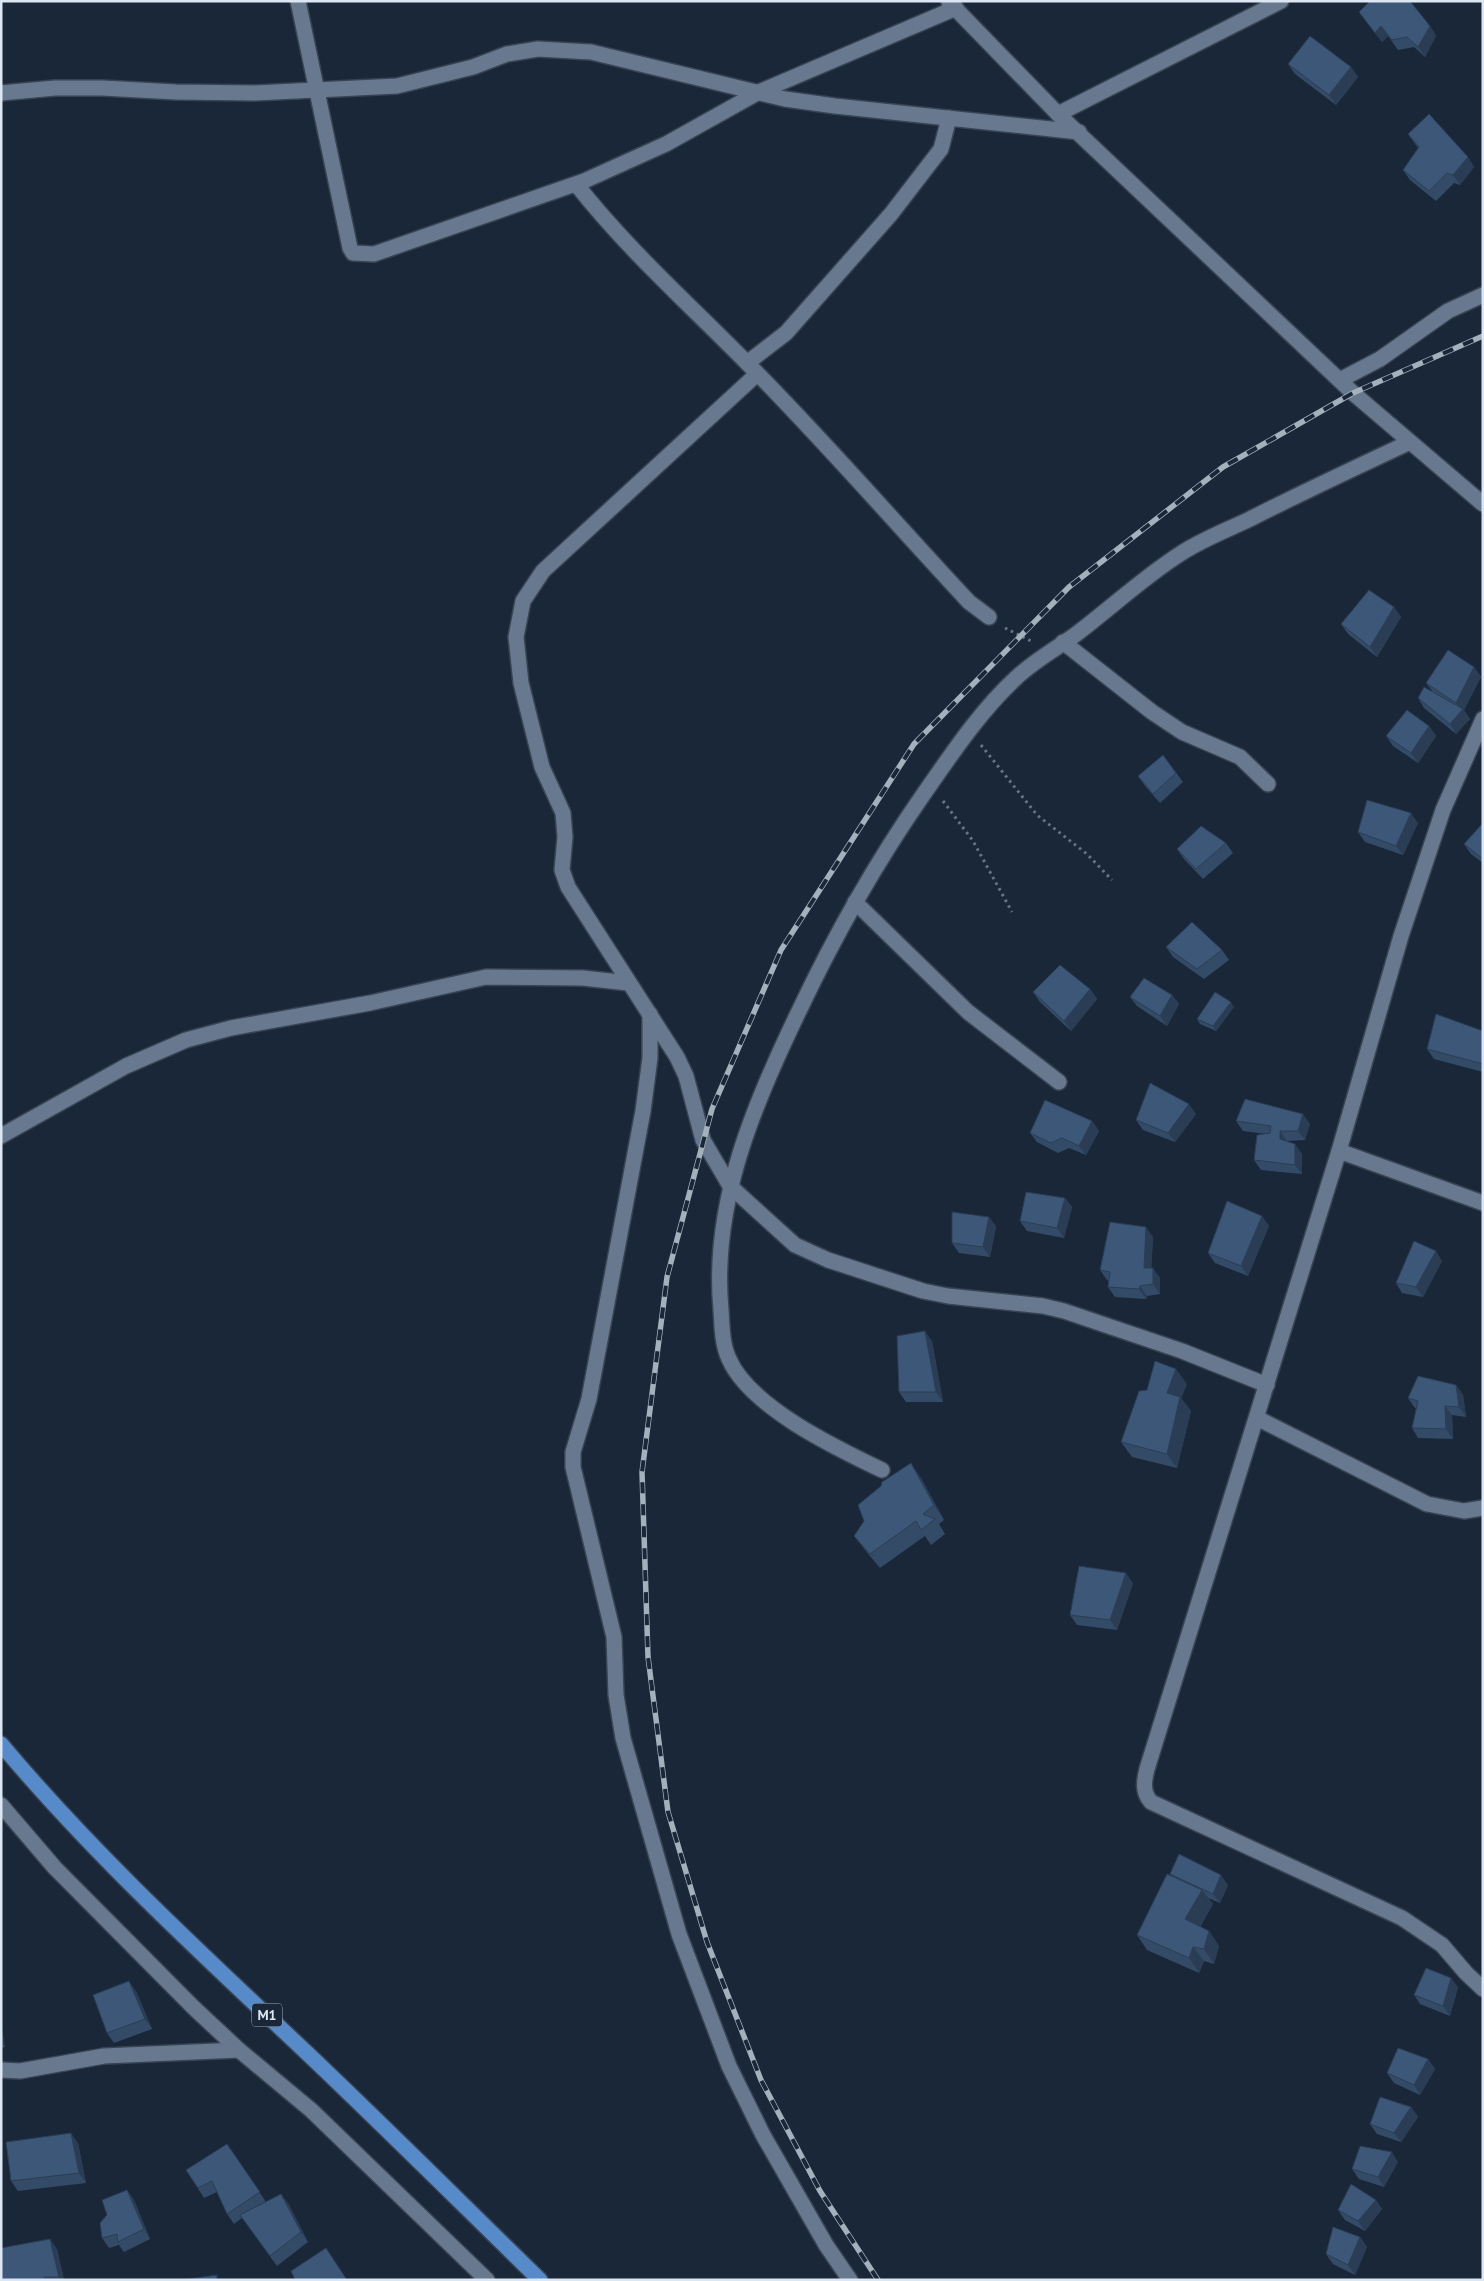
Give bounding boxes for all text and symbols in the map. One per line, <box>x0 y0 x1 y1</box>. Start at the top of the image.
road number: M1 <box>252 2004 282 2026</box>

